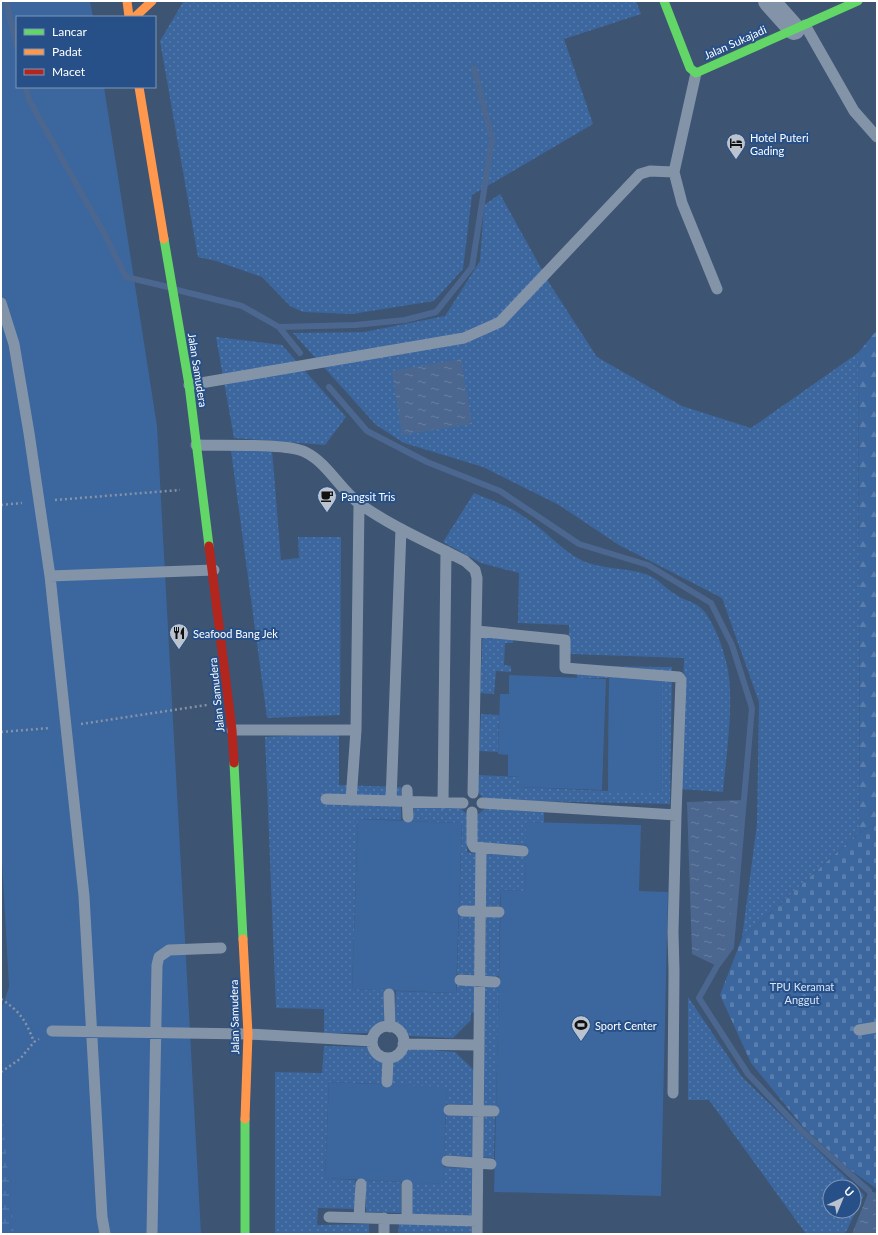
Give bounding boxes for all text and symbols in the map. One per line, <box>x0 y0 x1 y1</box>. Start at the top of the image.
legend <box>16 16 156 88</box>
street label: Jalan Sukajadi <box>702 22 769 62</box>
text: Lancar <box>52 24 88 39</box>
text: Padat <box>52 44 83 59</box>
text: Macet <box>52 64 86 79</box>
place label: Hotel Puteri Gading <box>750 131 809 157</box>
hotel icon: Hotel Puteri Gading <box>725 132 747 160</box>
street label: Jalan Samudera <box>186 332 210 408</box>
cafe icon: Pangsit Tris <box>316 485 338 513</box>
place label: Pangsit Tris <box>341 490 396 503</box>
restaurant icon: Seafood Bang Jek <box>168 622 190 650</box>
place label: Seafood Bang Jek <box>193 627 278 640</box>
street label: Jalan Samudera <box>206 657 226 733</box>
street label: Jalan Samudera <box>227 979 241 1055</box>
park label: TPU Keramat Anggut <box>770 980 834 1006</box>
sports icon: Sport Center <box>570 1014 592 1042</box>
place label: Sport Center <box>595 1019 657 1032</box>
north arrow <box>822 1179 862 1219</box>
text: U <box>842 1184 857 1199</box>

